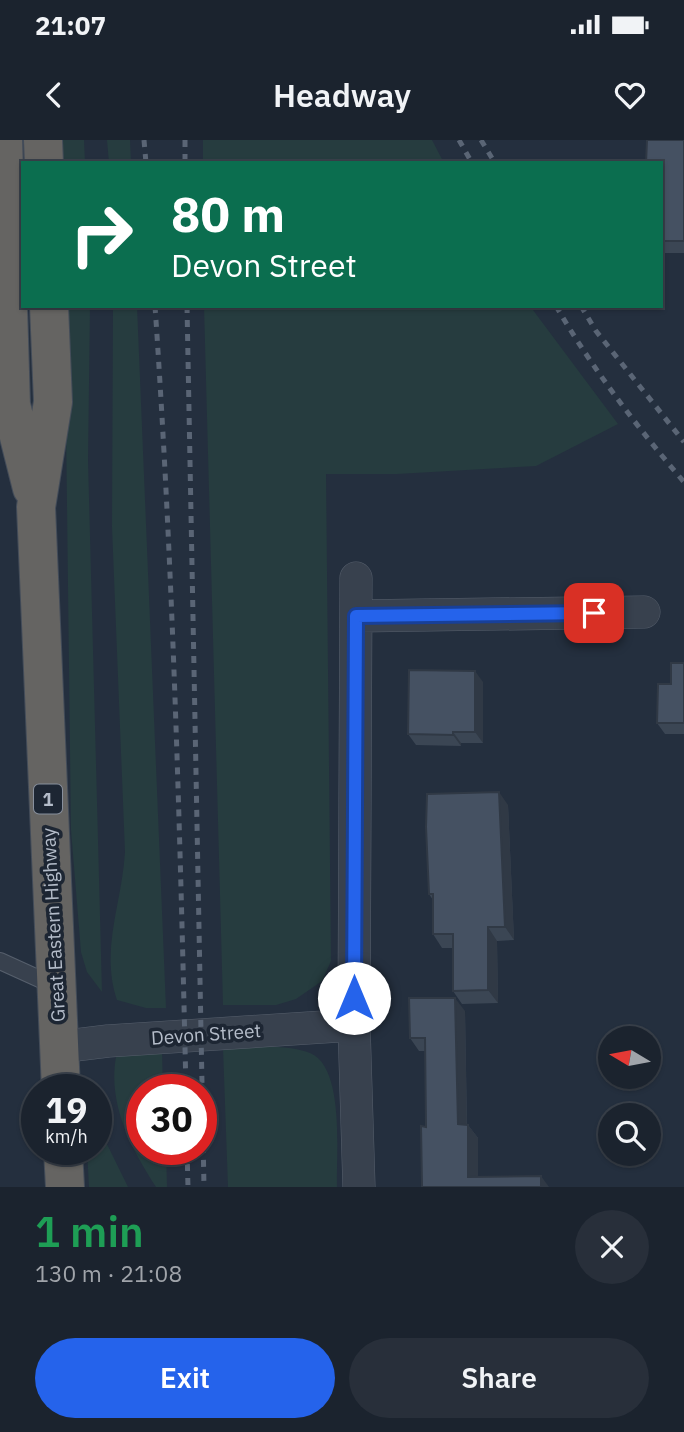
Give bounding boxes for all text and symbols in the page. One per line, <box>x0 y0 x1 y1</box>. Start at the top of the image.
text: 21:07 <box>35 8 106 42</box>
text: Headway <box>273 74 411 116</box>
icon: back <box>35 76 73 114</box>
icon: heart <box>611 76 649 114</box>
text: 80 m <box>171 182 285 245</box>
icon: right <box>56 189 147 280</box>
text: Devon Street <box>171 244 357 286</box>
pin <box>564 583 624 643</box>
icon: arrive <box>575 594 613 632</box>
road number: 1 <box>34 784 62 814</box>
street label: Great Eastern Highway <box>36 827 70 1023</box>
position arrow <box>317 961 391 1035</box>
street label: Devon Street <box>150 1018 262 1050</box>
north arrow <box>598 1026 662 1088</box>
map controls <box>598 1026 661 1166</box>
speed limit sign: 30 <box>126 1074 217 1165</box>
text: 19 <box>45 1087 88 1133</box>
button: search <box>598 1103 661 1166</box>
text: km/h <box>45 1125 88 1148</box>
text: 1 min <box>35 1204 144 1259</box>
button: close <box>575 1210 649 1284</box>
text: 130 m · 21:08 <box>35 1258 182 1288</box>
button: Exit <box>35 1338 335 1418</box>
button: Share <box>349 1338 649 1418</box>

